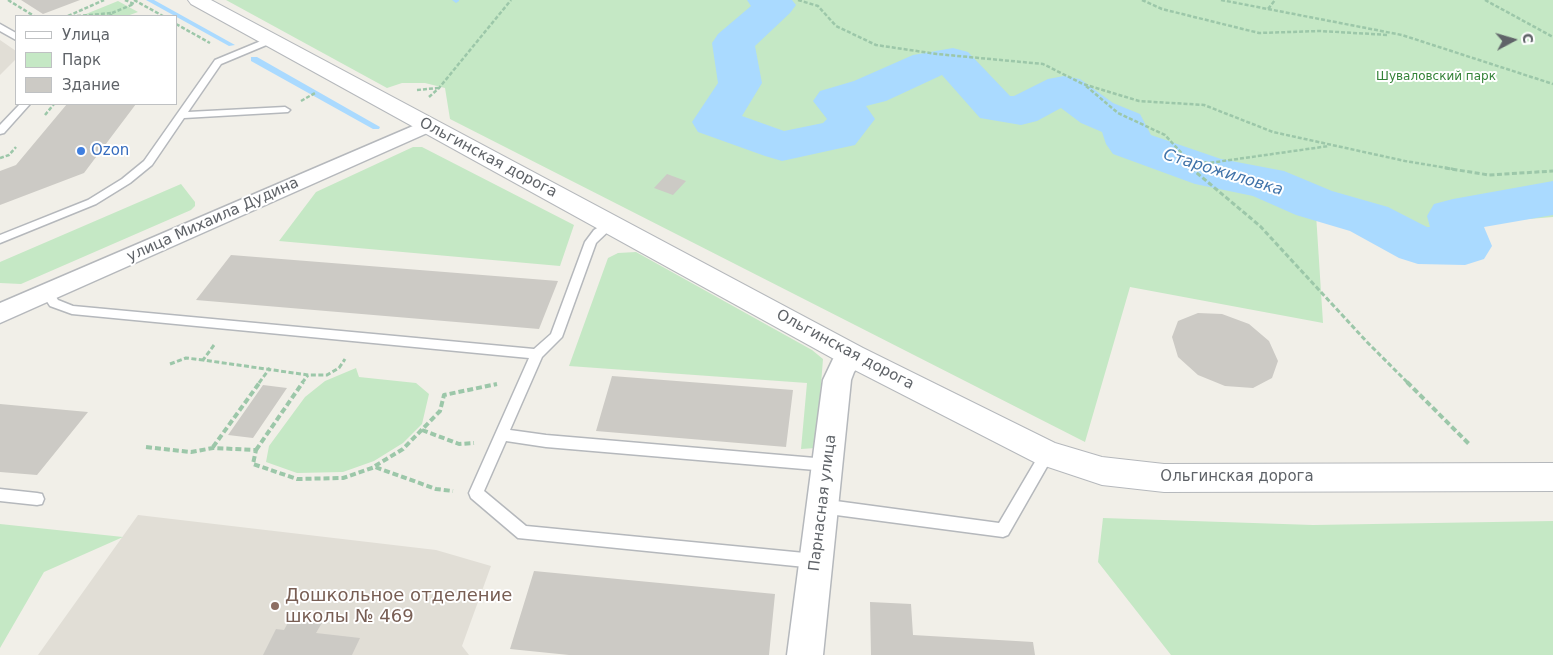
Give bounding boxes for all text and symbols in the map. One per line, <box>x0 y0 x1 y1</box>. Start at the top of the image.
legend <box>15 15 178 105</box>
north arrow <box>1488 15 1538 65</box>
text: Улица <box>62 26 110 44</box>
text: С <box>1519 32 1536 44</box>
text: Парк <box>62 51 101 69</box>
park label: Шуваловский парк <box>1376 70 1496 84</box>
text: Здание <box>62 76 120 94</box>
street label: Ольгинская дорога <box>416 114 560 202</box>
place label: Ozon <box>91 142 129 160</box>
marker: Ozon <box>75 145 87 157</box>
water label: Старожиловка <box>1161 146 1285 200</box>
street label: улица Михаила Дудина <box>124 174 302 266</box>
street label: Ольгинская дорога <box>773 306 917 394</box>
street label: Парнасная улица <box>806 434 840 572</box>
street label: Ольгинская дорога <box>1160 468 1314 486</box>
place label: Дошкольное отделение школы № 469 <box>285 585 512 628</box>
marker: Дошкольное отделение школы № 469 <box>269 600 281 612</box>

